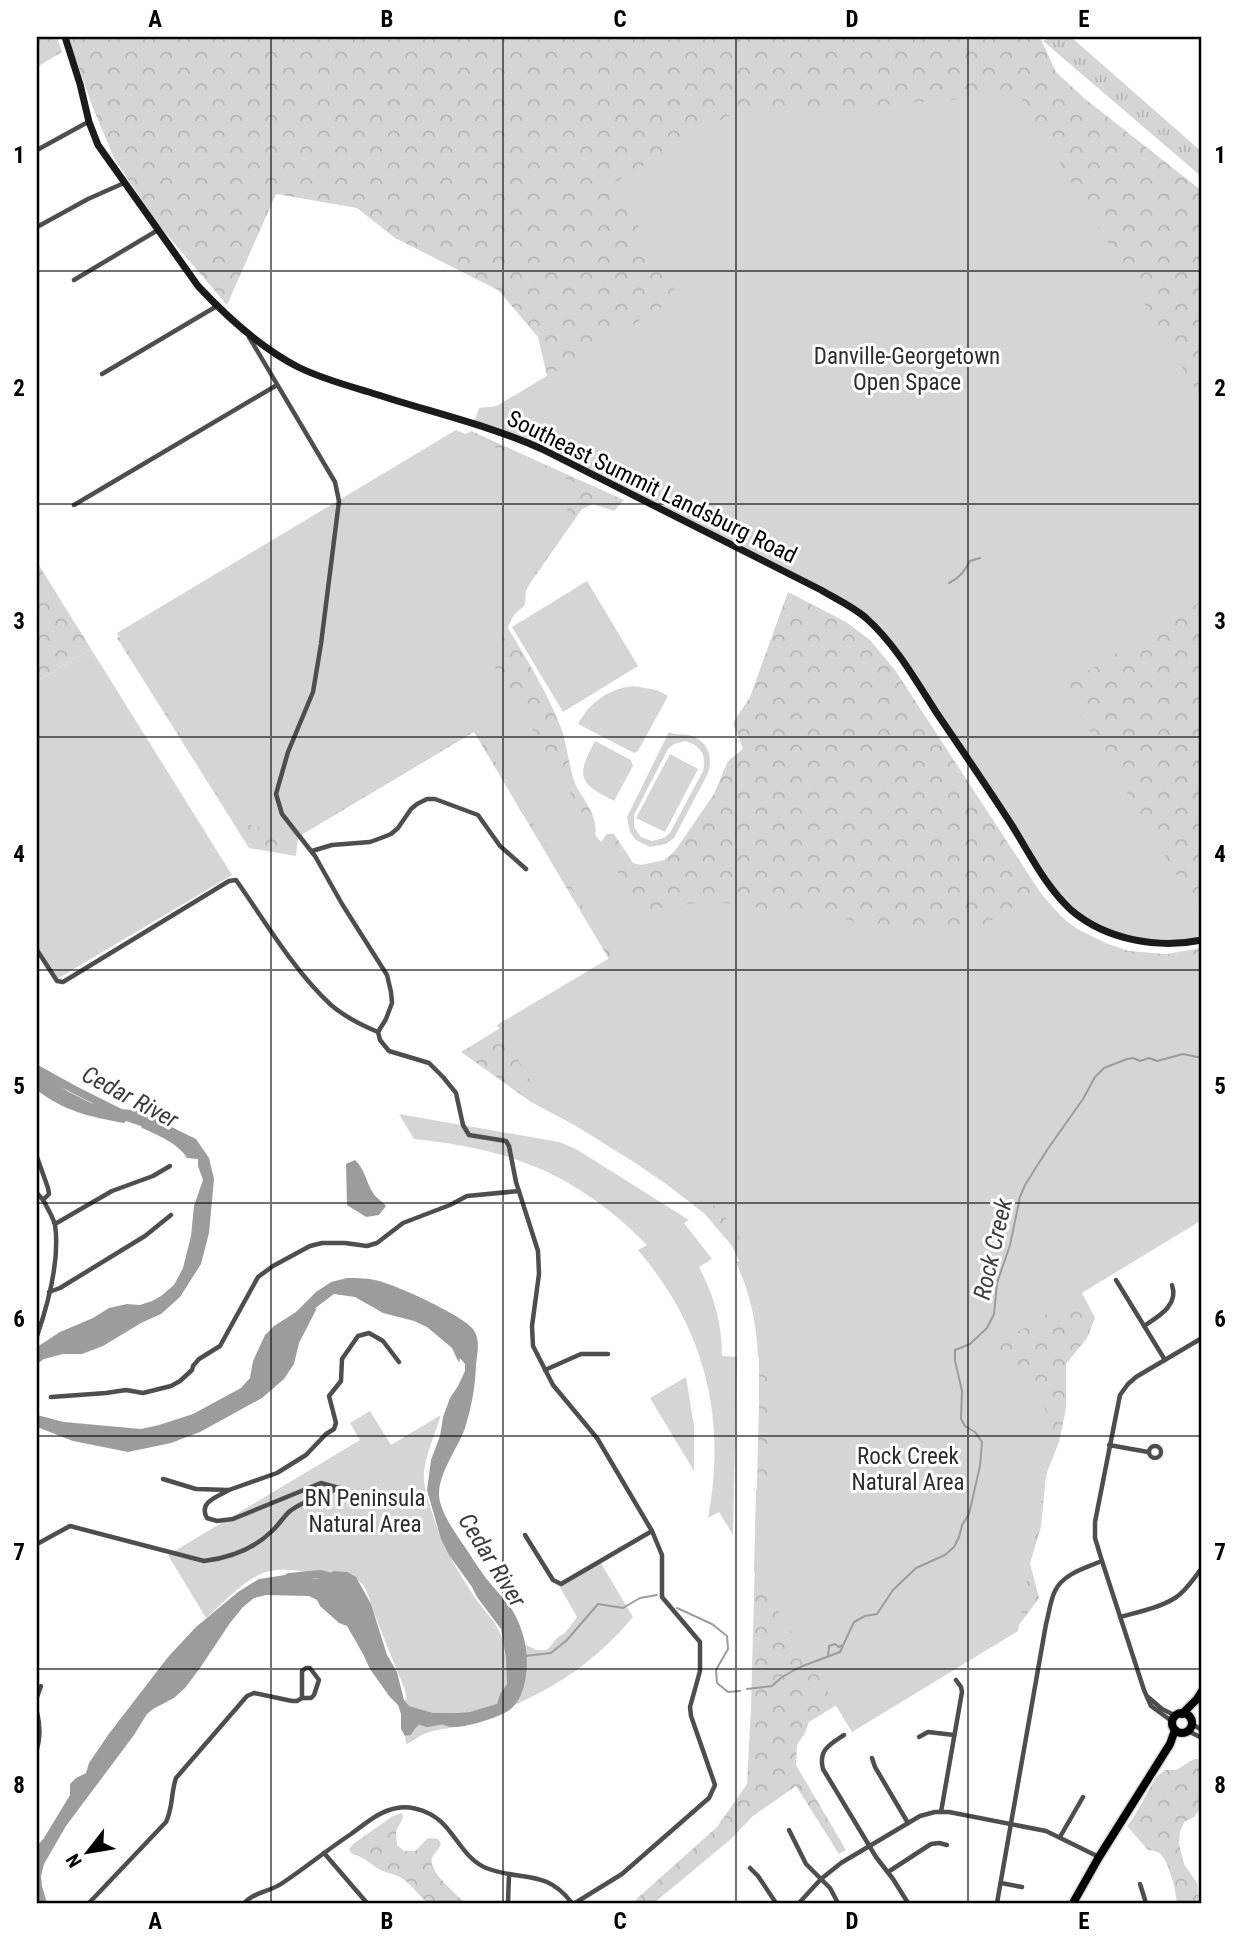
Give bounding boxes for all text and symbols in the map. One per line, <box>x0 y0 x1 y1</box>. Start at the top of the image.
text: A <box>148 6 162 33</box>
text: B <box>381 6 393 33</box>
text: C <box>613 6 627 33</box>
text: D <box>846 6 859 33</box>
text: E <box>1078 6 1090 33</box>
text: 1 <box>13 142 25 169</box>
text: 1 <box>1214 142 1226 169</box>
park label: Danville-Georgetown Open Space <box>814 343 1000 396</box>
text: 2 <box>13 375 25 402</box>
text: 2 <box>1214 375 1226 402</box>
street label: Southeast Summit Landsburg Road <box>503 405 801 569</box>
text: 3 <box>13 608 25 635</box>
text: 3 <box>1214 608 1226 635</box>
text: 4 <box>13 841 25 868</box>
text: 4 <box>1214 841 1226 868</box>
water label: Cedar River <box>77 1060 184 1134</box>
text: 5 <box>13 1073 25 1100</box>
text: 5 <box>1214 1073 1226 1100</box>
water label: Rock Creek <box>968 1195 1018 1302</box>
text: 6 <box>13 1306 25 1333</box>
text: 6 <box>1214 1306 1226 1333</box>
park label: Rock Creek Natural Area <box>851 1443 965 1496</box>
park label: BN Peninsula Natural Area <box>305 1485 425 1538</box>
water label: Cedar River <box>452 1508 532 1613</box>
text: 7 <box>13 1539 25 1566</box>
text: 7 <box>1214 1539 1226 1566</box>
text: 8 <box>13 1772 25 1799</box>
text: 8 <box>1214 1772 1226 1799</box>
north arrow <box>52 1818 122 1888</box>
text: N <box>61 1850 87 1871</box>
text: A <box>148 1908 162 1935</box>
text: B <box>381 1908 393 1935</box>
text: C <box>613 1908 627 1935</box>
text: D <box>846 1908 859 1935</box>
text: E <box>1078 1908 1090 1935</box>

